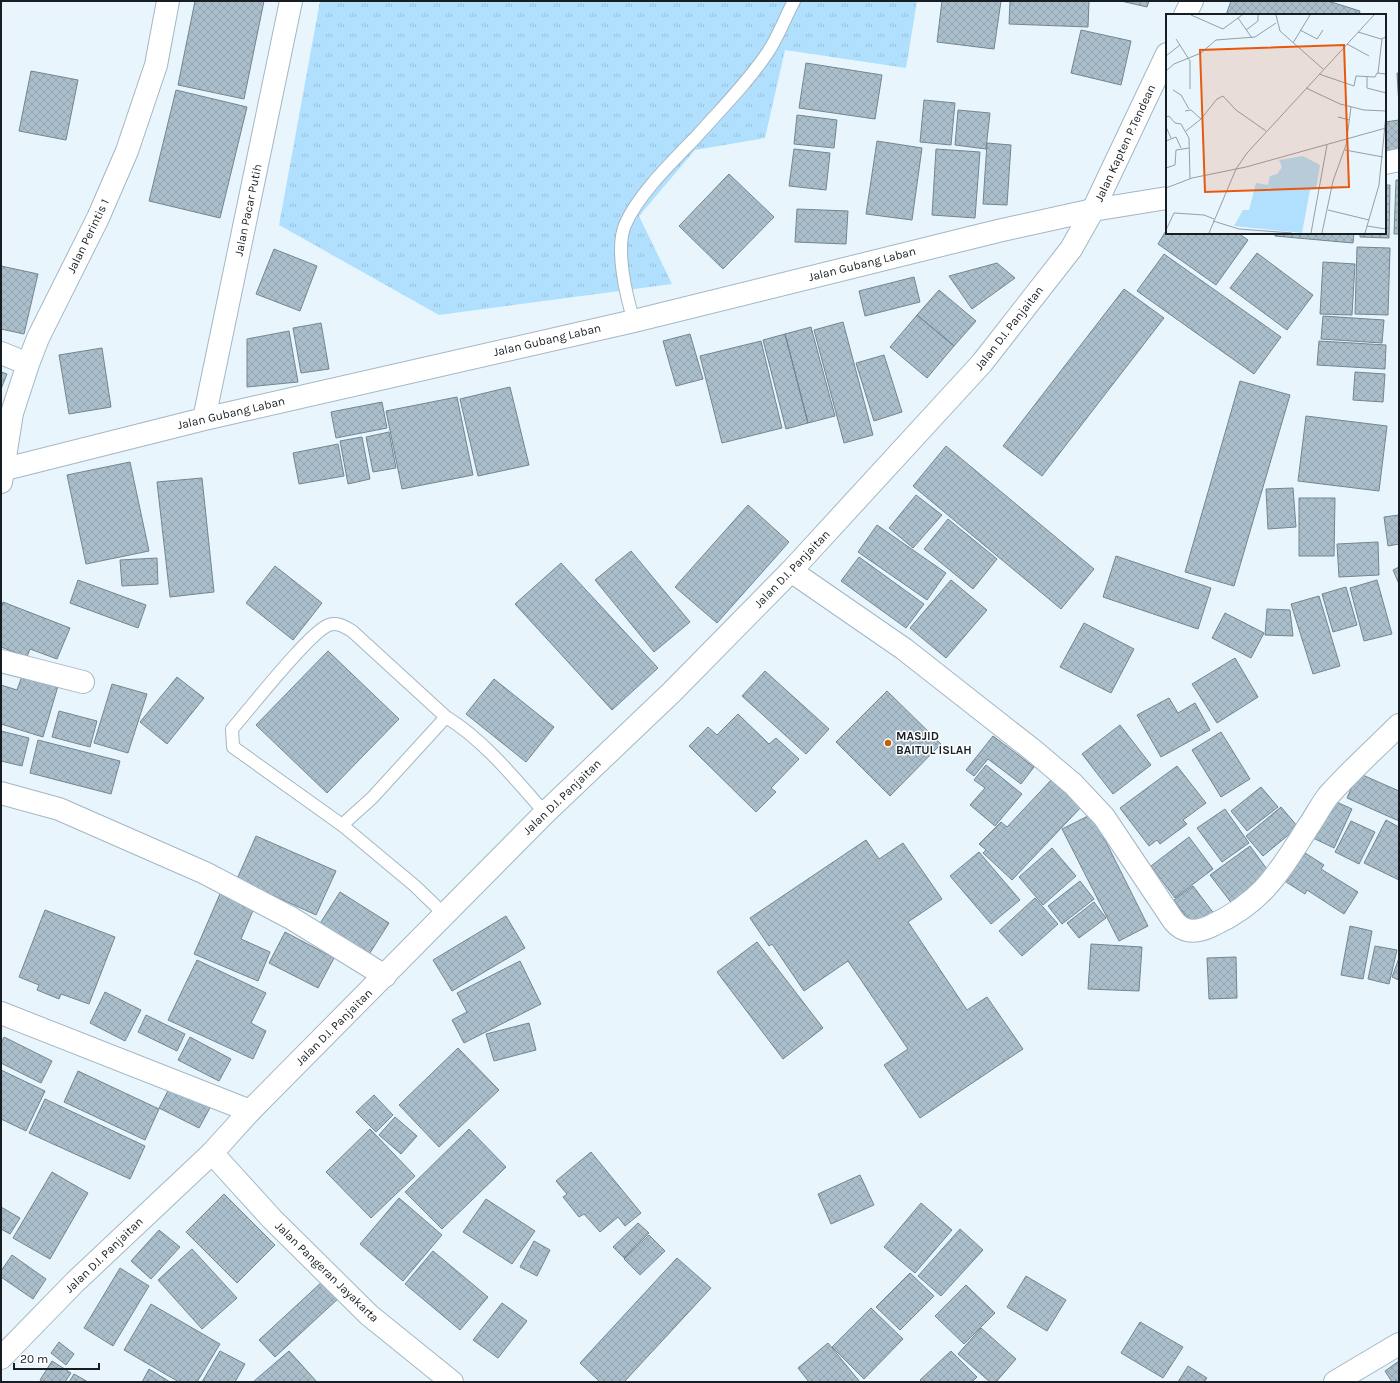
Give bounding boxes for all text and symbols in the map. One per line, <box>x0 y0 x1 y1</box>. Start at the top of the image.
inset map <box>1166 14 1386 234</box>
street label: Jalan Kapten P.Tendean <box>1092 82 1158 204</box>
street label: Jalan Pacar Putih <box>231 163 265 257</box>
street label: Jalan Perintis 1 <box>64 197 112 275</box>
street label: Jalan Gubang Laban <box>807 244 917 284</box>
street label: Jalan D.I. Panjaitan <box>972 283 1046 373</box>
street label: Jalan Gubang Laban <box>492 321 602 359</box>
street label: Jalan Gubang Laban <box>176 394 286 432</box>
street label: Jalan D.I. Panjaitan <box>751 527 833 611</box>
place label: MASJID BAITUL ISLAH <box>896 729 972 757</box>
marker: MASJID BAITUL ISLAH <box>883 738 893 748</box>
street label: Jalan D.I. Panjaitan <box>520 756 604 838</box>
street label: Jalan D.I. Panjaitan <box>293 986 375 1068</box>
street label: Jalan D.I. Panjaitan <box>62 1214 146 1296</box>
street label: Jalan Pangeran Jayakarta <box>272 1219 382 1325</box>
scale bar <box>14 1345 99 1371</box>
text: 20 m <box>20 1352 48 1366</box>

